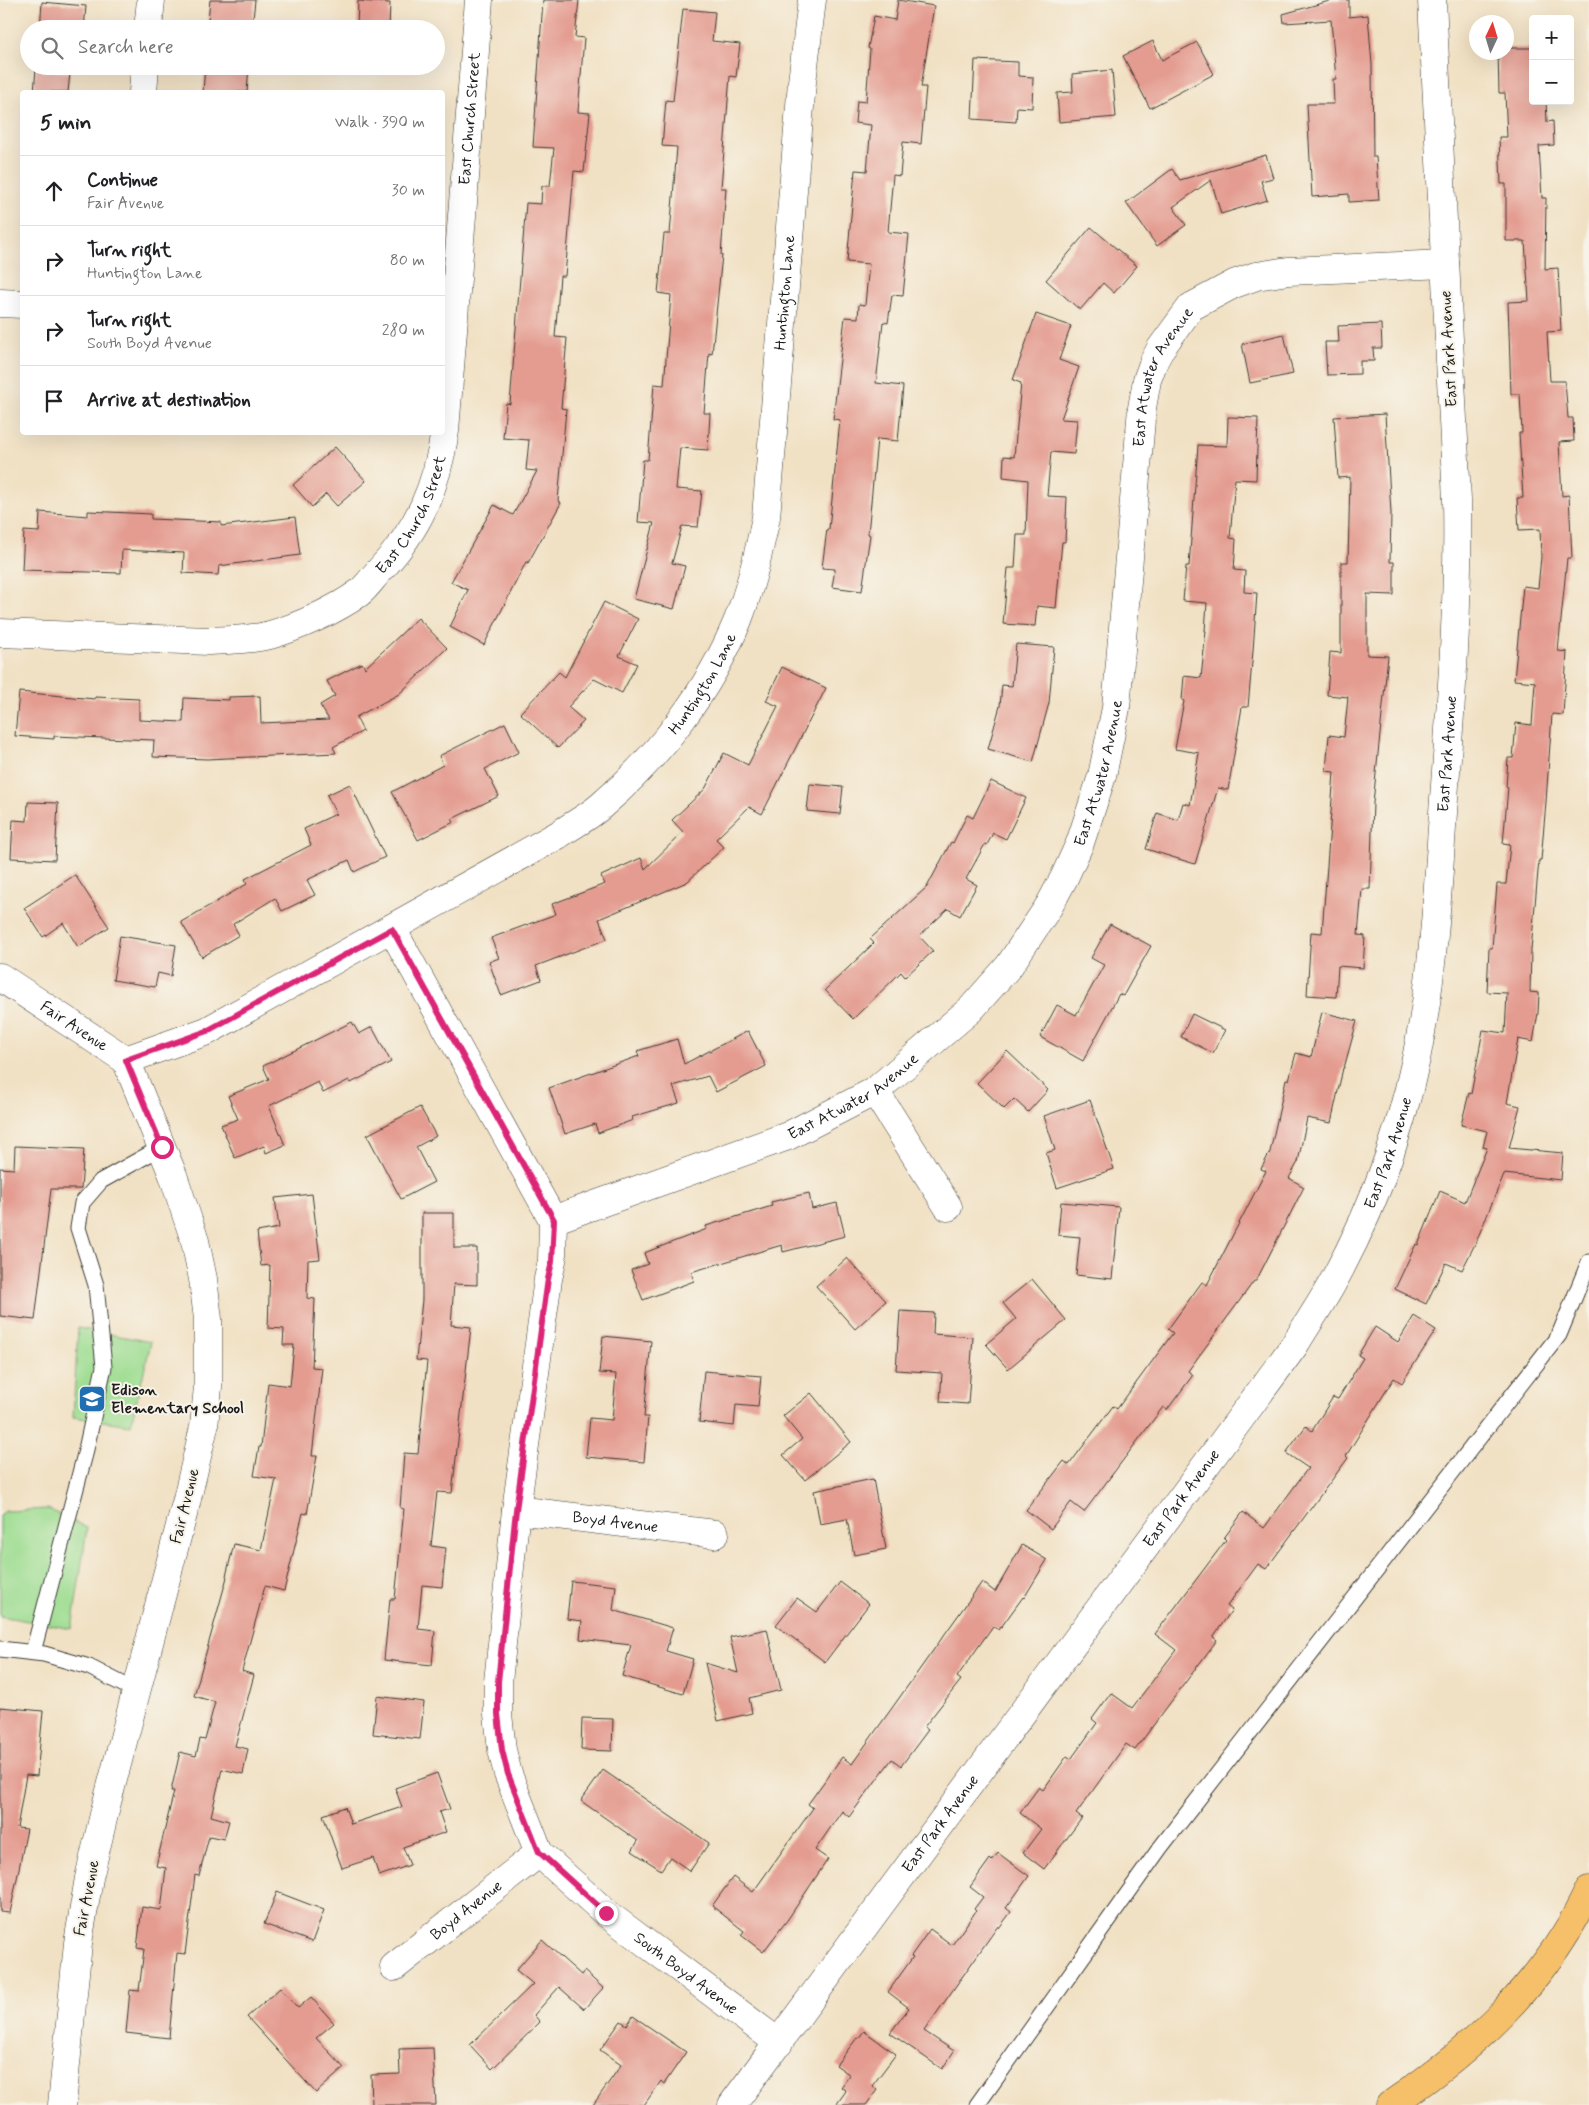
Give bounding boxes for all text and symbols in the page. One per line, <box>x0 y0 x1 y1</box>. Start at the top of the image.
north arrow <box>1469 15 1514 60</box>
map controls <box>1529 15 1574 105</box>
button: + <box>1529 15 1574 60</box>
search box <box>20 20 445 75</box>
icon: search <box>38 34 66 62</box>
text: Search here <box>78 35 174 60</box>
street label: East Church Street <box>454 51 485 186</box>
button: − <box>1529 60 1574 105</box>
text: 5 min <box>40 109 92 137</box>
text: Walk · 390 m <box>335 112 425 133</box>
text: Continue <box>87 168 158 193</box>
icon: ahead <box>40 177 68 205</box>
text: 30 m <box>392 180 425 201</box>
text: Fair Avenue <box>87 193 164 214</box>
street label: Huntington Lane <box>769 234 800 351</box>
text: Turn right <box>87 238 171 263</box>
icon: right <box>40 247 68 275</box>
text: 80 m <box>390 250 425 271</box>
text: Huntington Lane <box>87 263 202 284</box>
street label: East Park Avenue <box>1435 290 1463 408</box>
street label: East Atwater Avenue <box>1128 303 1198 448</box>
text: Turn right <box>87 308 171 333</box>
icon: right <box>40 317 68 345</box>
text: 280 m <box>382 320 425 341</box>
text: South Boyd Avenue <box>87 333 212 354</box>
icon: arrive <box>40 387 68 415</box>
text: Arrive at destination <box>87 388 251 413</box>
street label: East Church Street <box>371 453 451 579</box>
street label: Huntington Lane <box>663 629 742 739</box>
street label: East Park Avenue <box>1433 695 1462 813</box>
street label: East Atwater Avenue <box>1069 699 1127 849</box>
street label: Fair Avenue <box>36 996 113 1056</box>
street label: East Atwater Avenue <box>784 1048 923 1145</box>
street label: East Park Avenue <box>1359 1095 1417 1212</box>
route start <box>151 1136 174 1159</box>
place label: Edison Elementary School <box>111 1380 244 1419</box>
school or university icon: Edison Elementary School <box>77 1384 107 1414</box>
street label: East Park Avenue <box>1138 1445 1225 1551</box>
street label: Fair Avenue <box>165 1466 205 1546</box>
street label: Boyd Avenue <box>571 1506 659 1538</box>
street label: East Park Avenue <box>897 1770 984 1877</box>
street label: Fair Avenue <box>69 1858 105 1938</box>
street label: Boyd Avenue <box>426 1875 507 1945</box>
route end <box>595 1902 618 1925</box>
street label: South Boyd Avenue <box>630 1927 742 2019</box>

